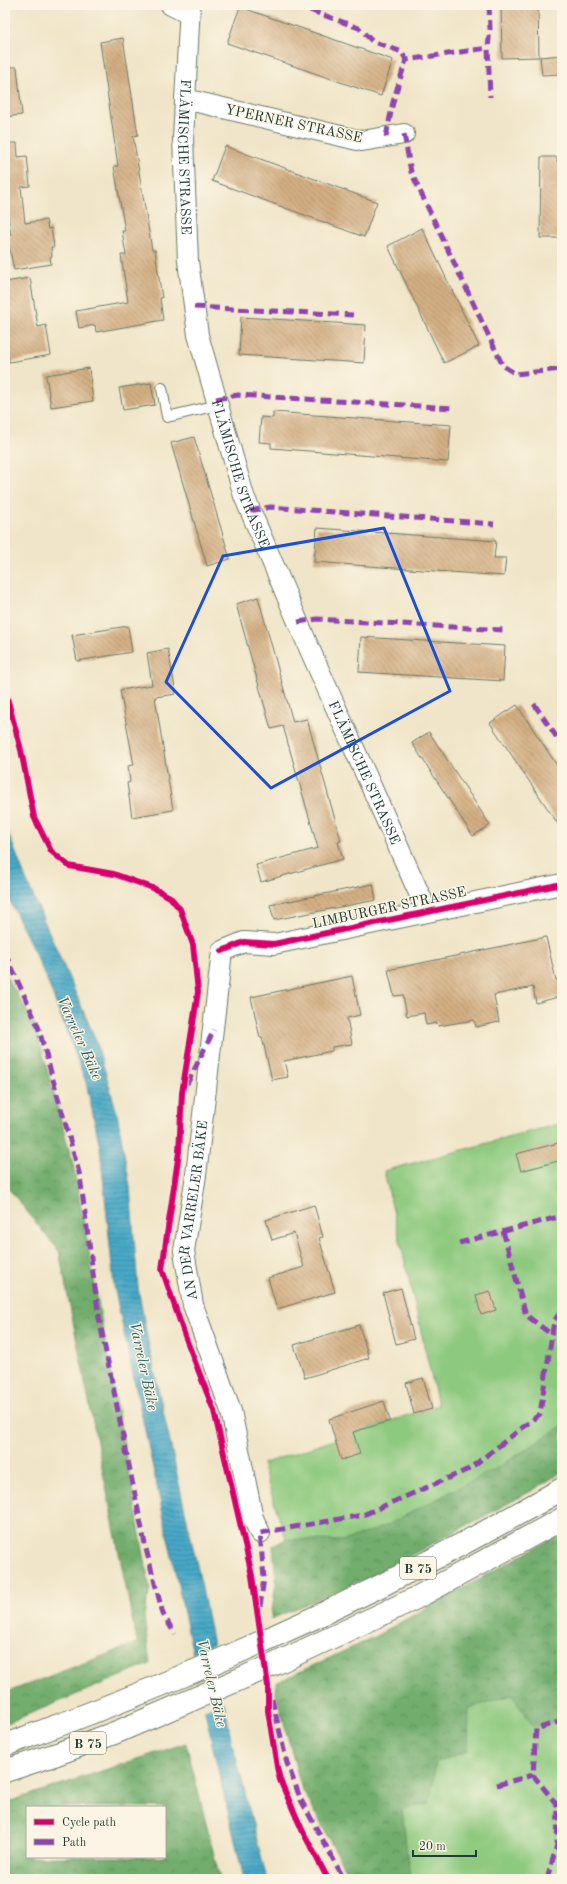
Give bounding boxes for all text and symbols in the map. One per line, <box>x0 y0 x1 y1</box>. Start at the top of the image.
street label: FLÄMISCHE STRASSE <box>175 78 194 235</box>
street label: YPERNER STRASSE <box>224 103 364 145</box>
street label: FLÄMISCHE STRASSE <box>209 398 271 550</box>
street label: FLÄMISCHE STRASSE <box>326 699 402 847</box>
street label: LIMBURGER STRASSE <box>311 885 467 931</box>
water label: Varreler Bäke <box>53 994 104 1083</box>
street label: AN DER VARRELER BÄKE <box>177 1120 210 1302</box>
water label: Varreler Bäke <box>126 1321 159 1412</box>
road number: B 75 <box>400 1557 436 1579</box>
water label: Varreler Bäke <box>193 1638 228 1729</box>
road number: B 75 <box>70 1732 106 1754</box>
legend <box>26 1806 166 1858</box>
text: Cycle path <box>62 1817 117 1829</box>
scale bar <box>413 1832 476 1858</box>
text: Path <box>62 1837 87 1849</box>
text: 20 m <box>419 1841 446 1853</box>

